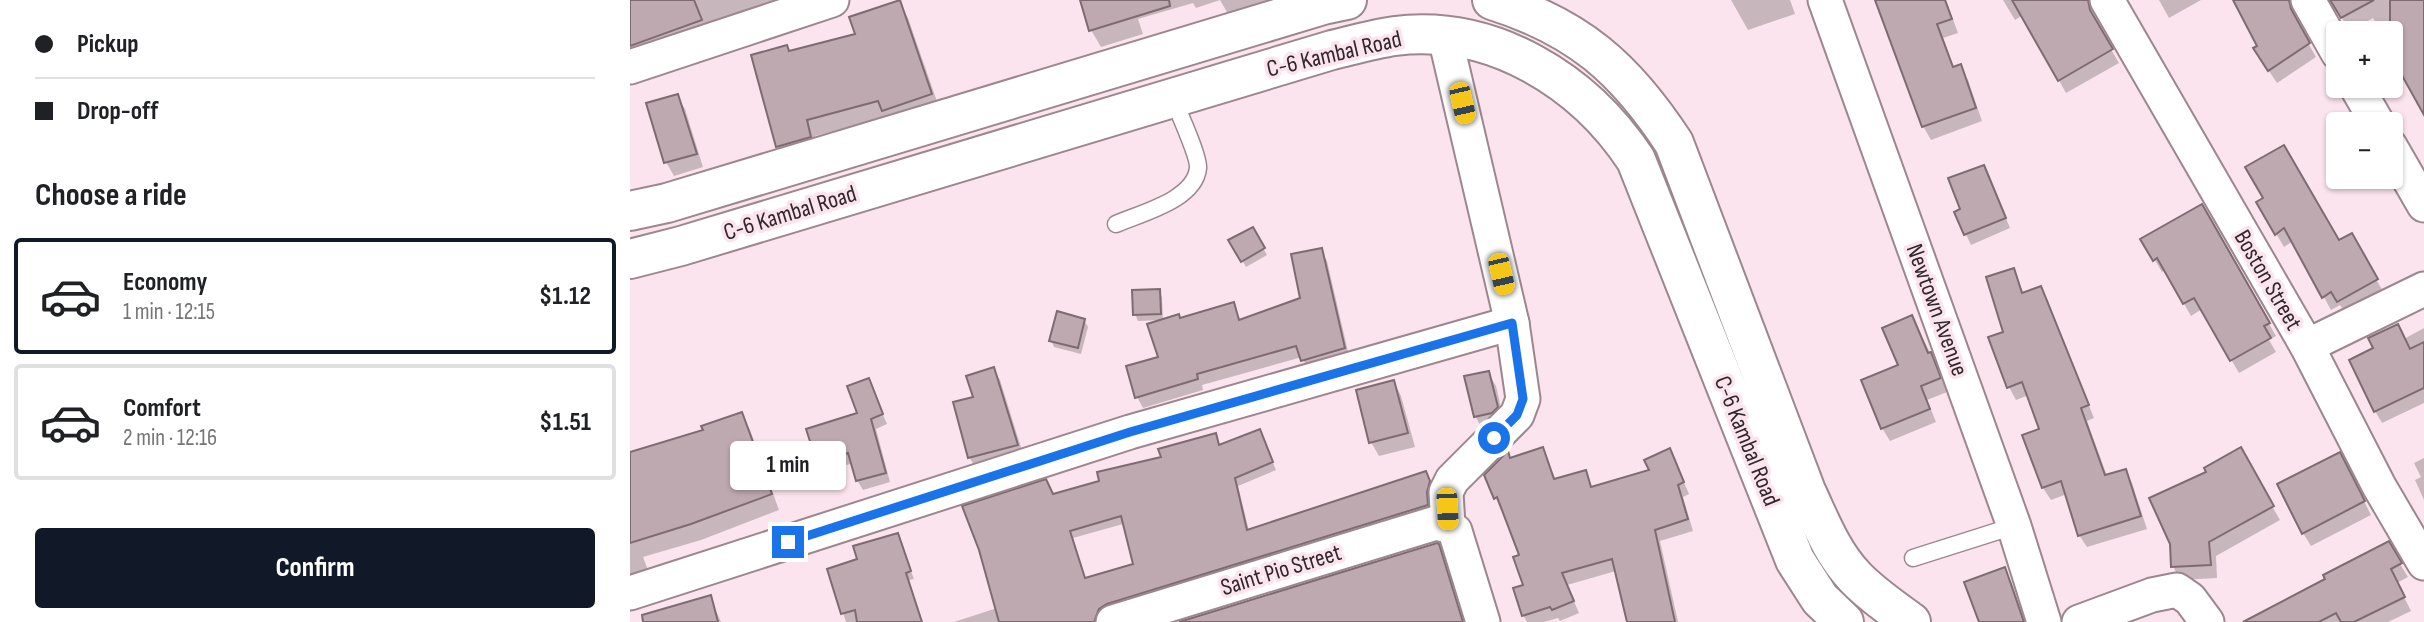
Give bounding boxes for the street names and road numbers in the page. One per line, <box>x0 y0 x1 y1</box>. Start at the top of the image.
street label: C-6 Kambal Road <box>1264 24 1404 84</box>
street label: C-6 Kambal Road <box>720 179 860 247</box>
street label: Boston Street <box>2228 225 2308 335</box>
street label: Newtown Avenue <box>1900 240 1974 380</box>
street label: C-6 Kambal Road <box>1708 372 1786 510</box>
street label: Saint Pio Street <box>1217 538 1345 602</box>

